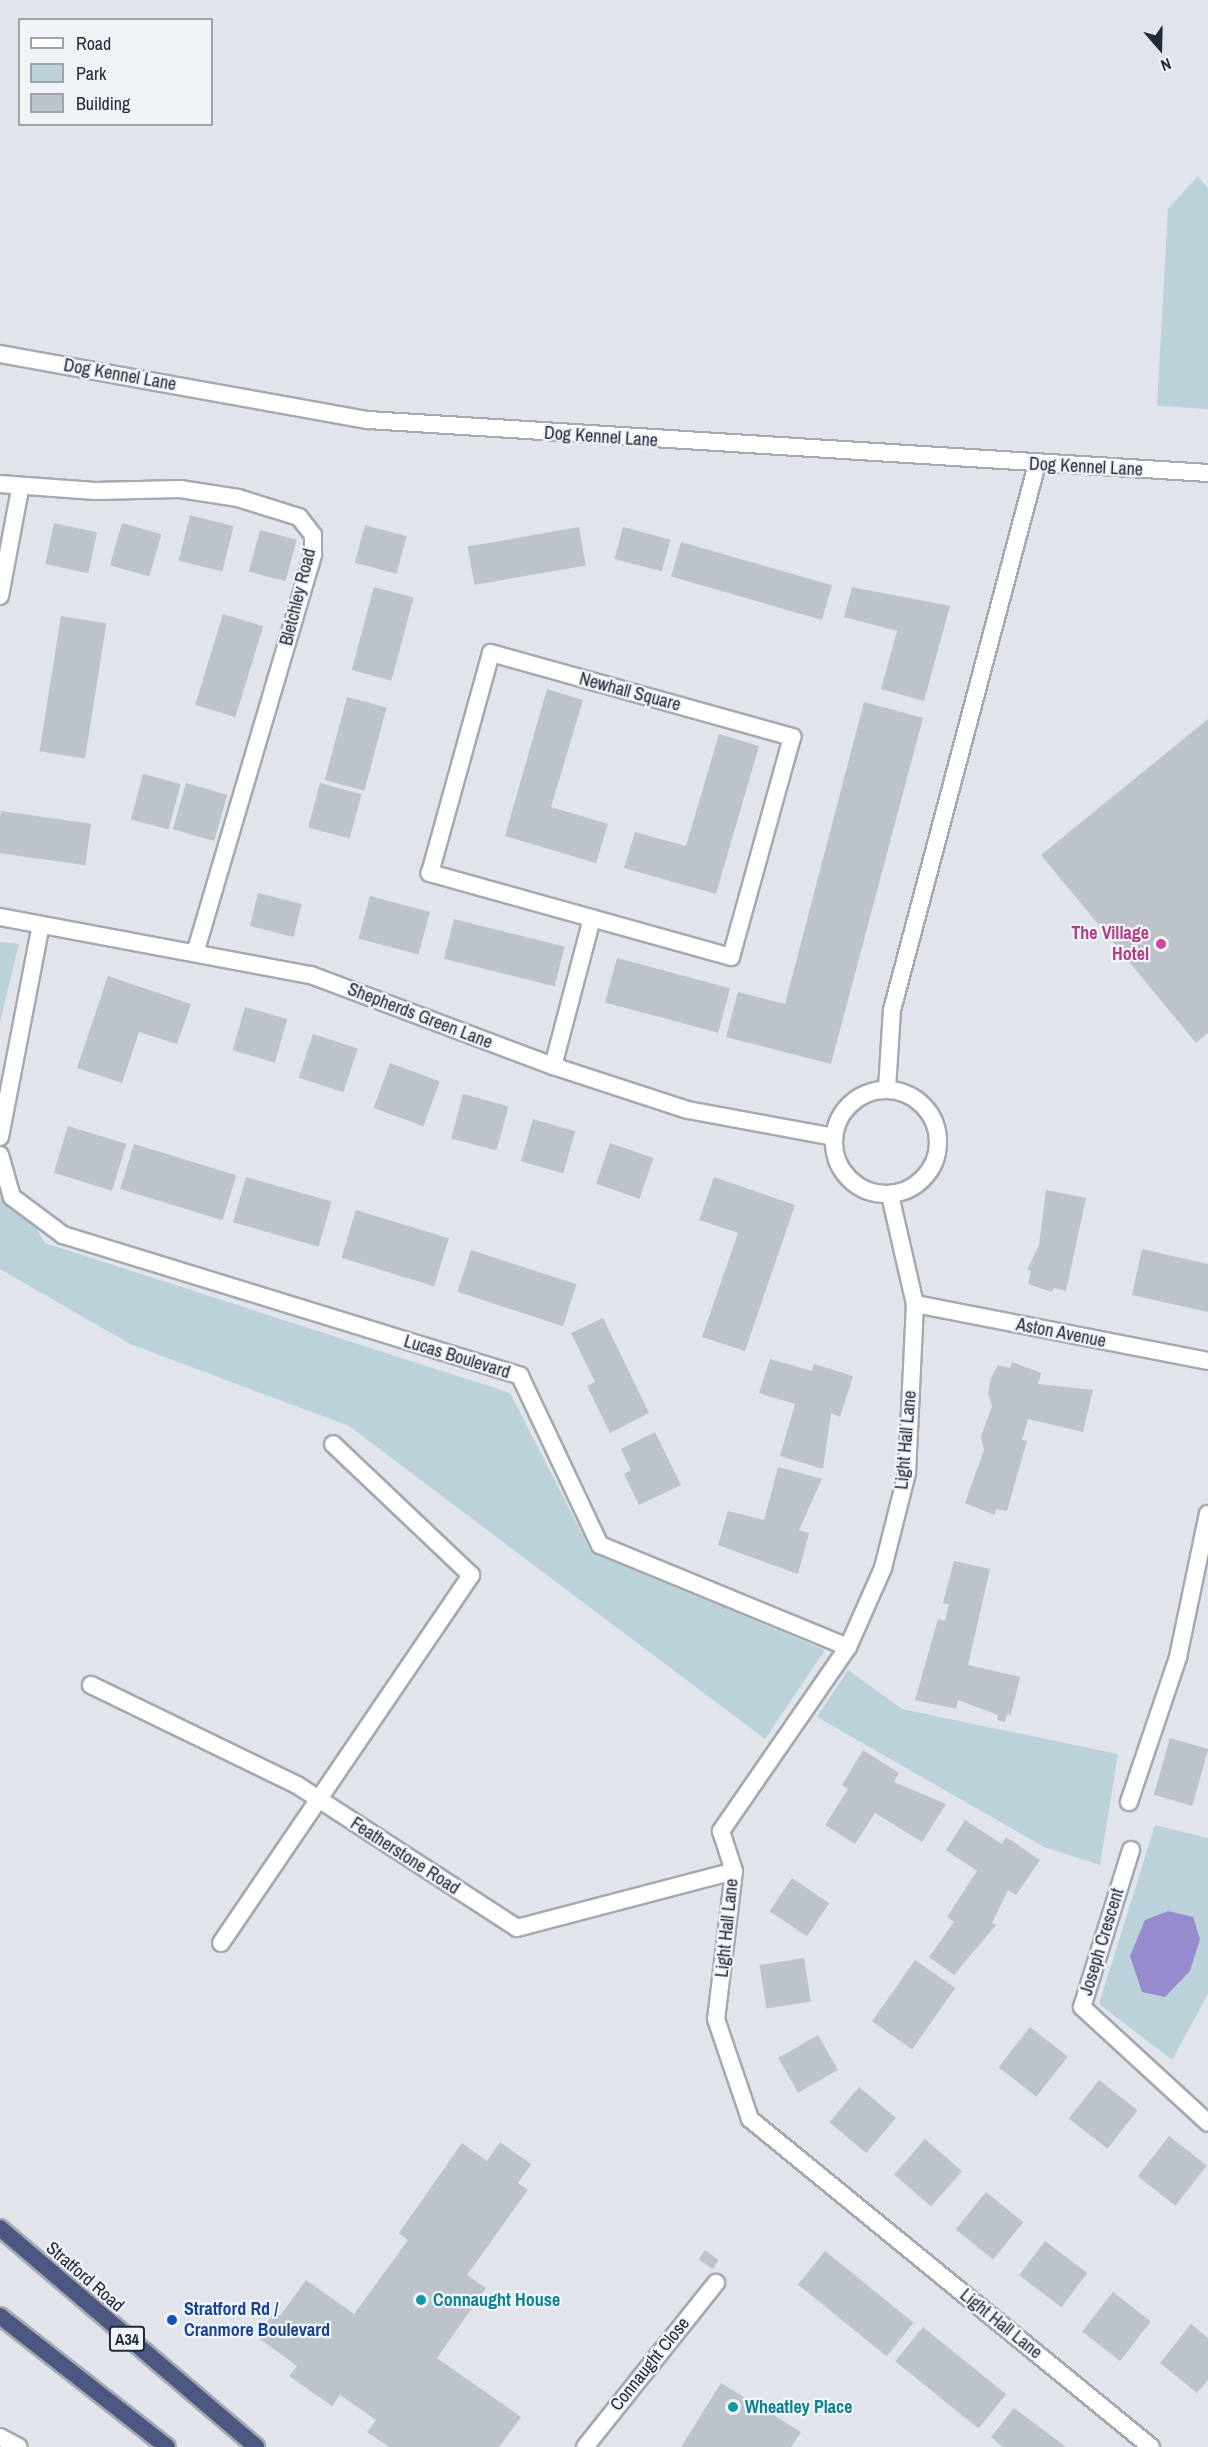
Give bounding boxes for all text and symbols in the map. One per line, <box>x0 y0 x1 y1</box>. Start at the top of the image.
legend <box>18 18 213 126</box>
north arrow <box>1130 18 1190 78</box>
text: Road <box>76 31 111 56</box>
text: N <box>1158 53 1174 77</box>
text: Park <box>76 61 106 86</box>
text: Building <box>76 91 130 116</box>
street label: Dog Kennel Lane <box>62 354 178 396</box>
street label: Dog Kennel Lane <box>543 422 659 452</box>
street label: Dog Kennel Lane <box>1028 453 1144 481</box>
street label: Bletchley Road <box>276 546 320 648</box>
street label: Newhall Square <box>577 668 683 716</box>
place label: The Village Hotel <box>1071 923 1149 966</box>
marker: The Village Hotel <box>1154 937 1168 951</box>
street label: Shepherds Green Lane <box>345 978 495 1054</box>
street label: Aston Avenue <box>1014 1314 1108 1352</box>
street label: Lucas Boulevard <box>401 1331 513 1383</box>
street label: Light Hall Lane <box>891 1390 921 1490</box>
street label: Featherstone Road <box>346 1813 464 1899</box>
street label: Light Hall Lane <box>711 1877 743 1979</box>
street label: Joseph Crescent <box>1075 1886 1129 1998</box>
street label: Stratford Road <box>42 2237 128 2317</box>
street label: Light Hall Lane <box>956 2284 1046 2364</box>
place label: Connaught House <box>433 2289 560 2311</box>
marker: Connaught House <box>414 2293 428 2307</box>
place label: Stratford Rd / Cranmore Boulevard <box>184 2299 330 2342</box>
marker: Stratford Rd / Cranmore Boulevard <box>165 2313 179 2327</box>
street label: Connaught Close <box>606 2313 694 2415</box>
road number: A34 <box>108 2326 146 2352</box>
place label: Wheatley Place <box>745 2396 852 2418</box>
marker: Wheatley Place <box>726 2400 740 2414</box>

